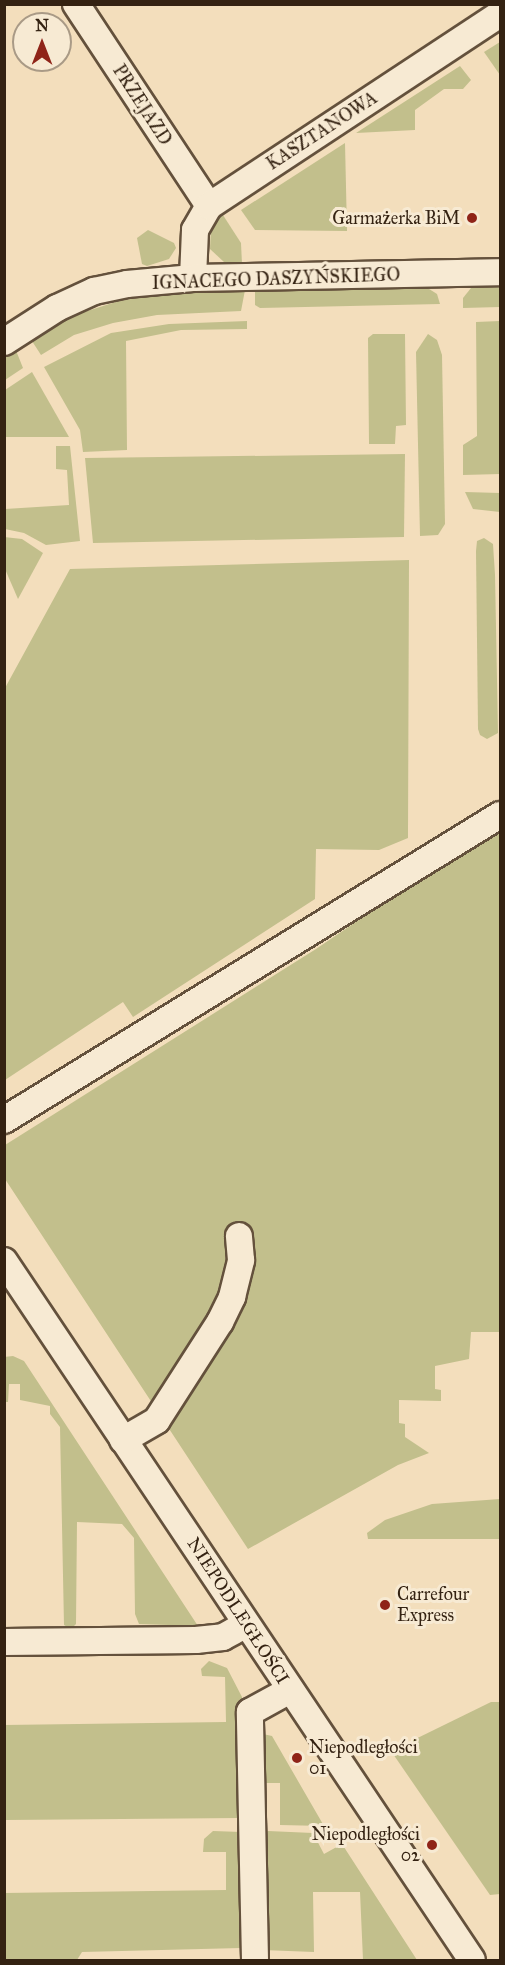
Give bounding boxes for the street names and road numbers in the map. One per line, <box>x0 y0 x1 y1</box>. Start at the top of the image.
street label: PRZEJAZD <box>108 61 176 149</box>
street label: KASZTANOWA <box>263 87 381 175</box>
street label: IGNACEGO DASZYŃSKIEGO <box>151 264 401 294</box>
street label: NIEPODLEGŁOŚCI <box>183 1534 293 1688</box>

